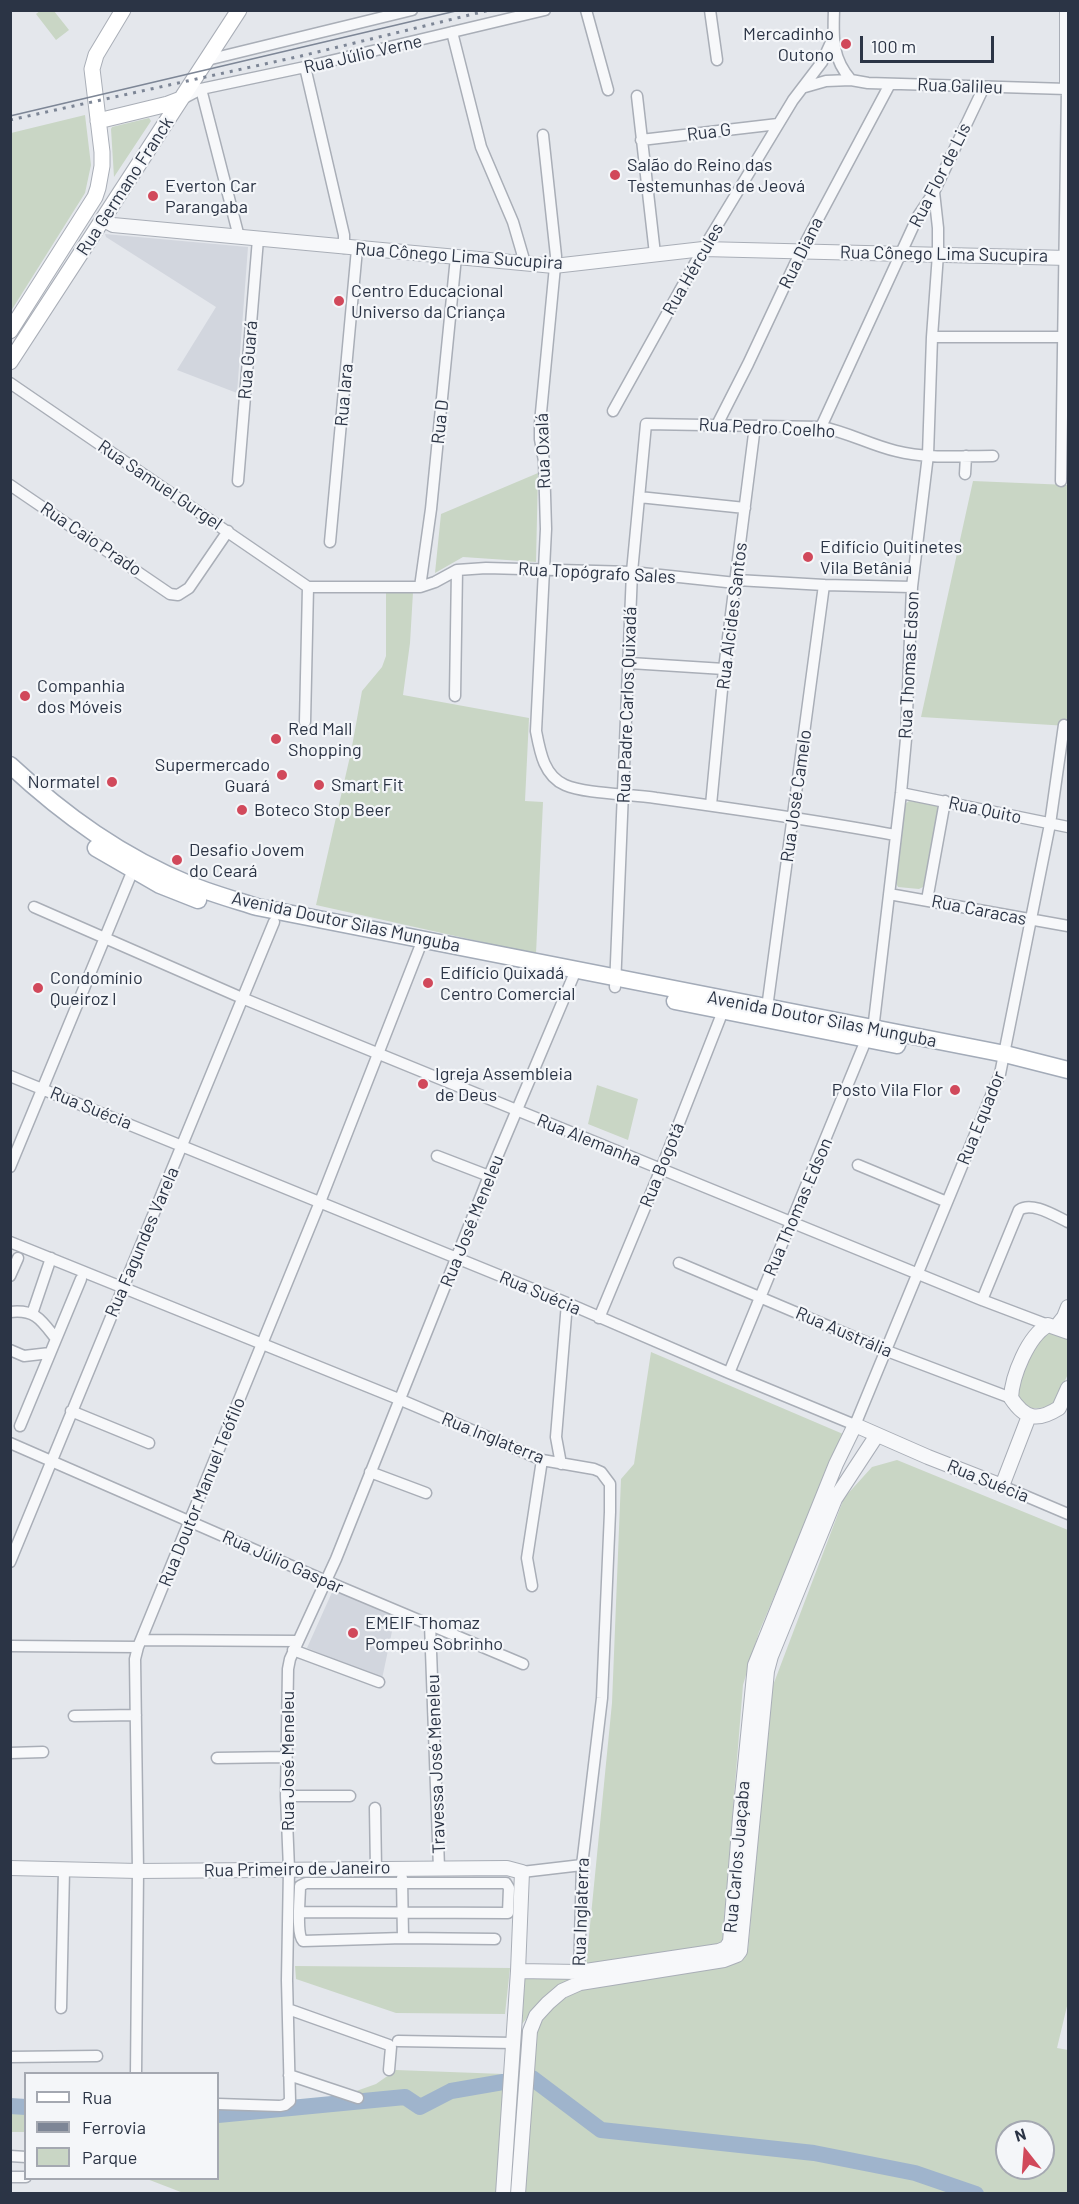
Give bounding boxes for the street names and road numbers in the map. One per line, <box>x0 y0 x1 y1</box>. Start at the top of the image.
street label: Rua Júlio Verne <box>302 30 424 78</box>
street label: Rua Galileu <box>917 74 1003 98</box>
street label: Rua Germano Franck <box>72 112 178 260</box>
street label: Rua G <box>686 119 732 145</box>
street label: Rua Flor de Lis <box>904 119 976 231</box>
street label: Rua Diana <box>774 214 828 292</box>
street label: Rua Hércules <box>658 219 728 319</box>
street label: Rua Cônego Lima Sucupira <box>354 238 564 274</box>
street label: Rua Cônego Lima Sucupira <box>840 241 1048 267</box>
street label: Rua Guará <box>234 320 262 400</box>
street label: Rua Iara <box>330 363 358 427</box>
street label: Rua D <box>427 399 453 445</box>
street label: Rua Oxalá <box>531 413 555 489</box>
street label: Rua Pedro Coelho <box>698 414 836 442</box>
street label: Rua Samuel Gurgel <box>94 435 226 535</box>
street label: Rua Caio Prado <box>36 497 146 581</box>
street label: Rua Alcides Santos <box>712 541 752 691</box>
street label: Rua Topógrafo Sales <box>518 558 676 588</box>
street label: Rua Thomas Edson <box>894 590 924 740</box>
street label: Rua Padre Carlos Quixadá <box>613 606 641 804</box>
street label: Rua José Camelo <box>776 728 816 864</box>
street label: Rua Quito <box>946 792 1024 828</box>
street label: Avenida Doutor Silas Munguba <box>230 887 462 957</box>
street label: Rua Caracas <box>930 890 1028 930</box>
street label: Avenida Doutor Silas Munguba <box>705 986 939 1052</box>
street label: Rua Equador <box>952 1068 1010 1168</box>
street label: Rua Suécia <box>47 1082 135 1134</box>
street label: Rua Alemanha <box>534 1109 644 1171</box>
street label: Rua Bogotá <box>635 1119 689 1211</box>
street label: Rua Thomas Edson <box>759 1135 837 1279</box>
street label: Rua José Meneleu <box>436 1152 508 1290</box>
street label: Rua Fagundes Varela <box>101 1164 183 1320</box>
street label: Rua Suécia <box>496 1266 584 1320</box>
street label: Rua Austrália <box>792 1302 896 1362</box>
street label: Rua Doutor Manuel Teófilo <box>154 1394 250 1590</box>
street label: Rua Inglaterra <box>438 1408 548 1468</box>
street label: Rua Suécia <box>944 1455 1032 1507</box>
street label: Rua Júlio Gaspar <box>219 1526 347 1598</box>
street label: Travessa José Meneleu <box>422 1674 450 1854</box>
street label: Rua José Meneleu <box>277 1691 299 1831</box>
street label: Rua Carlos Juaçaba <box>720 1780 754 1934</box>
street label: Rua Primeiro de Janeiro <box>203 1857 391 1881</box>
street label: Rua Inglaterra <box>568 1857 594 1967</box>

